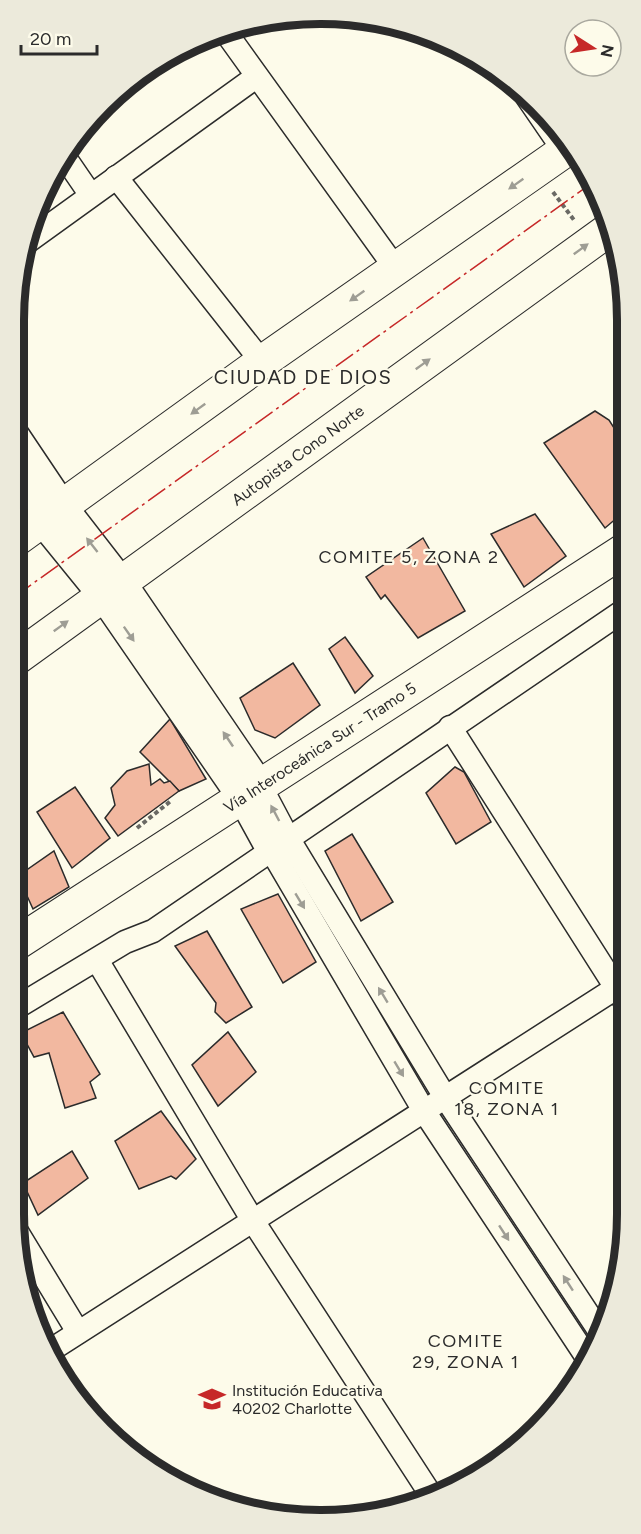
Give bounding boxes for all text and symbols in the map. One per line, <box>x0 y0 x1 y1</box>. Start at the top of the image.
scale bar <box>21 18 98 56</box>
north arrow <box>563 18 623 78</box>
text: 20 m <box>30 28 71 50</box>
text: N <box>597 43 618 59</box>
one-way arrow <box>509 178 525 190</box>
one-way arrow <box>572 243 588 255</box>
one-way arrow <box>349 290 365 302</box>
one-way arrow <box>415 358 431 370</box>
district label: CIUDAD DE DIOS <box>214 365 392 389</box>
street label: Autopista Cono Norte <box>228 401 368 509</box>
one-way arrow <box>190 403 206 415</box>
one-way arrow <box>86 537 99 553</box>
district label: COMITE 5, ZONA 2 <box>318 546 500 568</box>
one-way arrow <box>53 620 69 632</box>
one-way arrow <box>123 625 135 641</box>
street label: Vía Interoceánica Sur - Tramo 5 <box>220 679 420 817</box>
one-way arrow <box>223 731 234 747</box>
one-way arrow <box>270 804 279 821</box>
one-way arrow <box>295 893 305 910</box>
one-way arrow <box>378 987 389 1003</box>
one-way arrow <box>394 1061 405 1077</box>
district label: COMITE 18, ZONA 1 <box>454 1077 560 1120</box>
one-way arrow <box>499 1225 510 1241</box>
one-way arrow <box>562 1275 573 1291</box>
district label: COMITE 29, ZONA 1 <box>412 1330 520 1373</box>
place label: Institución Educativa 40202 Charlotte <box>232 1381 383 1418</box>
school or university icon: Institución Educativa 40202 Charlotte <box>197 1384 227 1414</box>

